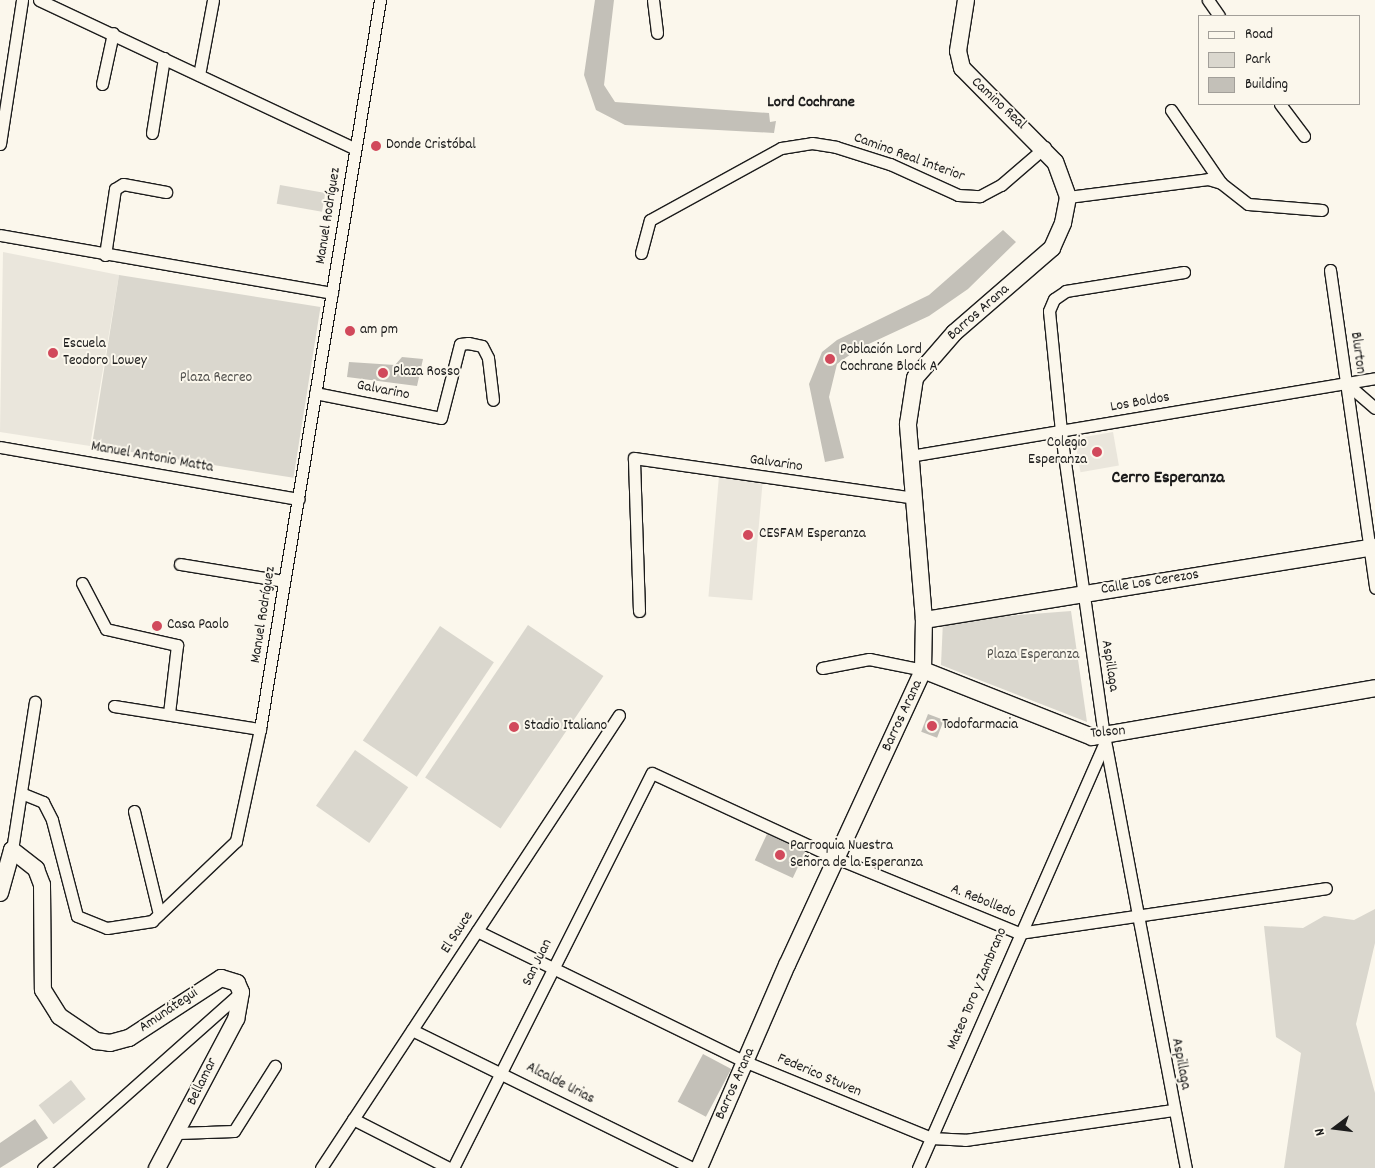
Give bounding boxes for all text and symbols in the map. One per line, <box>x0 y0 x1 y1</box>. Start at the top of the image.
legend <box>1198 15 1360 105</box>
text: Road <box>1245 24 1273 46</box>
text: Park <box>1245 49 1271 71</box>
street label: Camino Real <box>967 74 1029 134</box>
text: Building <box>1245 74 1288 96</box>
district label: Lord Cochrane <box>767 93 855 113</box>
street label: Camino Real Interior <box>851 130 967 186</box>
place label: Donde Cristóbal <box>386 137 476 155</box>
marker: Donde Cristóbal <box>370 140 382 152</box>
street label: Manuel Rodríguez <box>312 166 346 266</box>
street label: Barros Arana <box>944 281 1014 345</box>
place label: am pm <box>360 322 398 340</box>
marker: am pm <box>344 325 356 337</box>
street label: Blurton <box>1345 331 1369 375</box>
place label: Escuela Teodoro Lowey <box>63 335 147 370</box>
place label: Población Lord Cochrane Block A <box>840 341 938 376</box>
marker: Escuela Teodoro Lowey <box>47 347 59 359</box>
marker: Población Lord Cochrane Block A <box>824 353 836 365</box>
place label: Plaza Rosso <box>393 364 460 382</box>
marker: Plaza Rosso <box>377 367 389 379</box>
park label: Plaza Recreo <box>180 370 252 388</box>
street label: Galvarino <box>355 377 411 405</box>
street label: Los Boldos <box>1109 389 1171 417</box>
place label: Colegio Esperanza <box>1028 434 1087 469</box>
street label: Manuel Antonio Matta <box>89 438 215 478</box>
marker: Colegio Esperanza <box>1091 446 1103 458</box>
street label: Galvarino <box>748 451 804 477</box>
district label: Cerro Esperanza <box>1112 468 1224 490</box>
place label: CESFAM Esperanza <box>759 526 866 544</box>
marker: CESFAM Esperanza <box>741 528 755 542</box>
street label: Manuel Rodríguez <box>247 565 281 665</box>
street label: Calle Los Cerezos <box>1100 566 1200 600</box>
place label: Casa Paolo <box>167 617 229 635</box>
marker: Casa Paolo <box>151 620 163 632</box>
street label: Aspillaga <box>1096 639 1122 693</box>
park label: Plaza Esperanza <box>987 647 1079 665</box>
street label: Barros Arana <box>879 678 927 754</box>
place label: Todofarmacia <box>942 717 1018 735</box>
place label: Stadio Italiano <box>524 718 607 736</box>
marker: Todofarmacia <box>926 720 938 732</box>
marker: Stadio Italiano <box>508 721 520 733</box>
street label: Tolson <box>1090 723 1126 743</box>
place label: Parroquia Nuestra Señora de la Esperanza <box>790 837 923 872</box>
marker: Parroquia Nuestra Señora de la Esperanza <box>774 849 786 861</box>
street label: A. Rebolledo <box>948 881 1018 923</box>
street label: El Sauce <box>438 909 478 957</box>
street label: Mateo Toro y Zambrano <box>944 925 1012 1053</box>
street label: San Juan <box>519 937 557 989</box>
street label: Amunátegui <box>136 985 202 1037</box>
street label: Aspillaga <box>1166 1037 1194 1091</box>
street label: Barros Arana <box>712 1045 760 1123</box>
street label: Federico Stuven <box>774 1050 864 1102</box>
street label: Bellamar <box>184 1055 222 1109</box>
street label: Alcalde Urias <box>523 1059 597 1109</box>
north arrow <box>1310 1103 1360 1153</box>
text: N <box>1310 1126 1331 1138</box>

